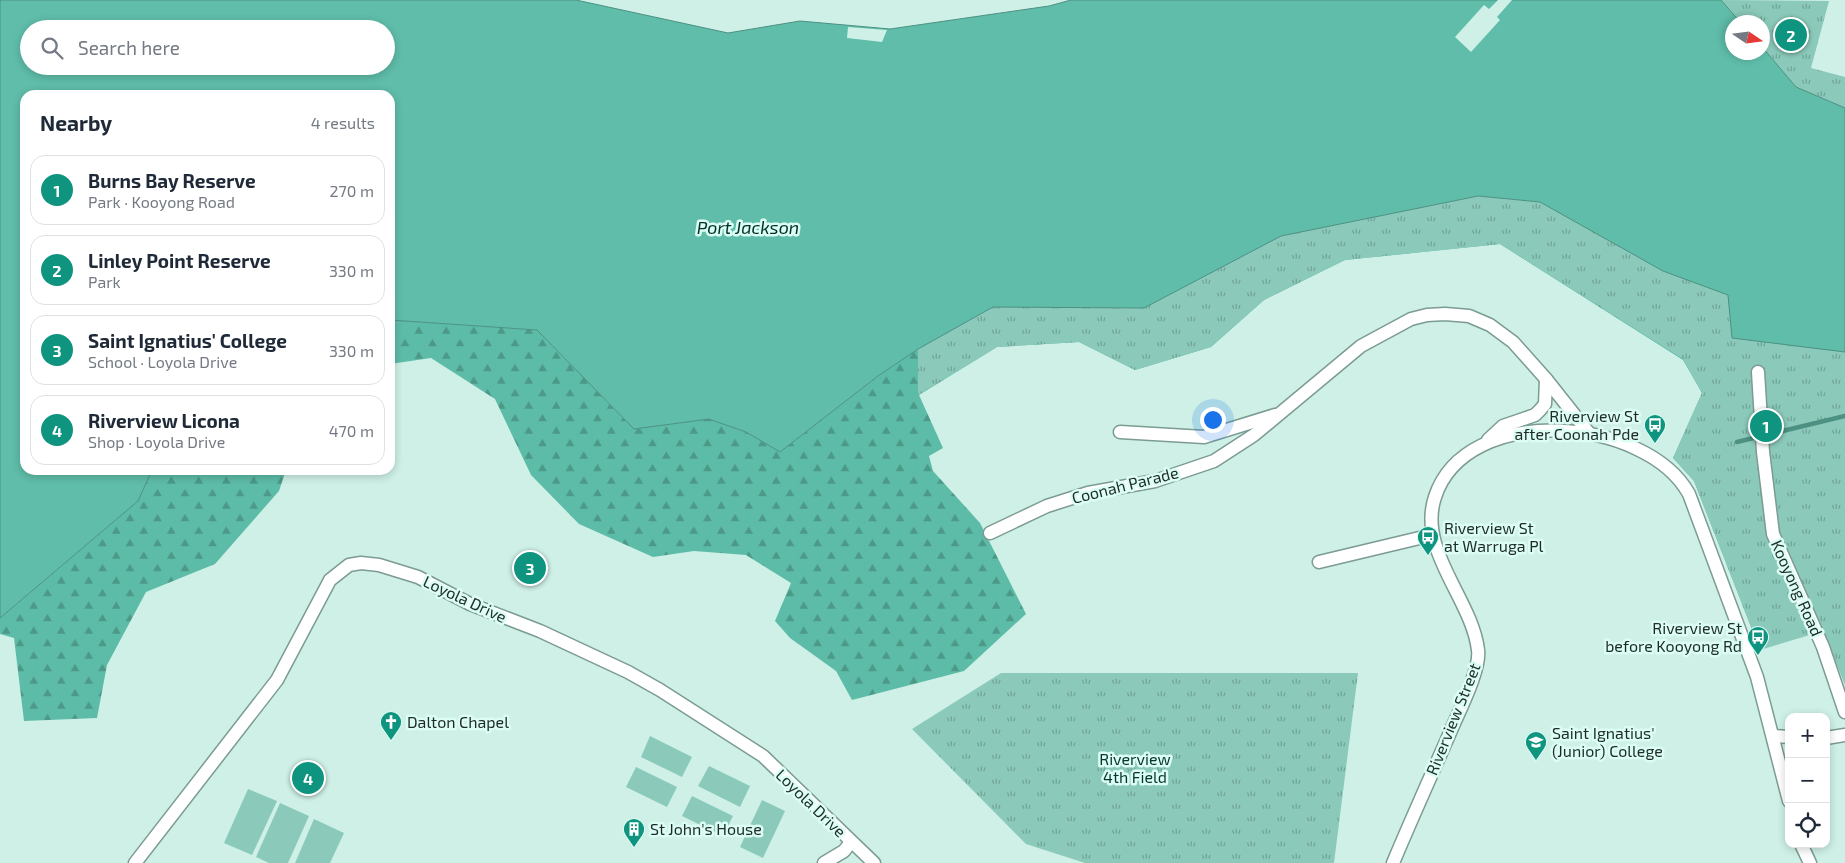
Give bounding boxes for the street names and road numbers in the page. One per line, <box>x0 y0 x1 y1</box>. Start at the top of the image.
street label: Coonah Parade <box>1070 462 1180 507</box>
street label: Kooyong Road <box>1768 537 1827 639</box>
street label: Loyola Drive <box>421 571 510 626</box>
street label: Riverview Street <box>1421 660 1484 778</box>
street label: Loyola Drive <box>772 765 850 841</box>

